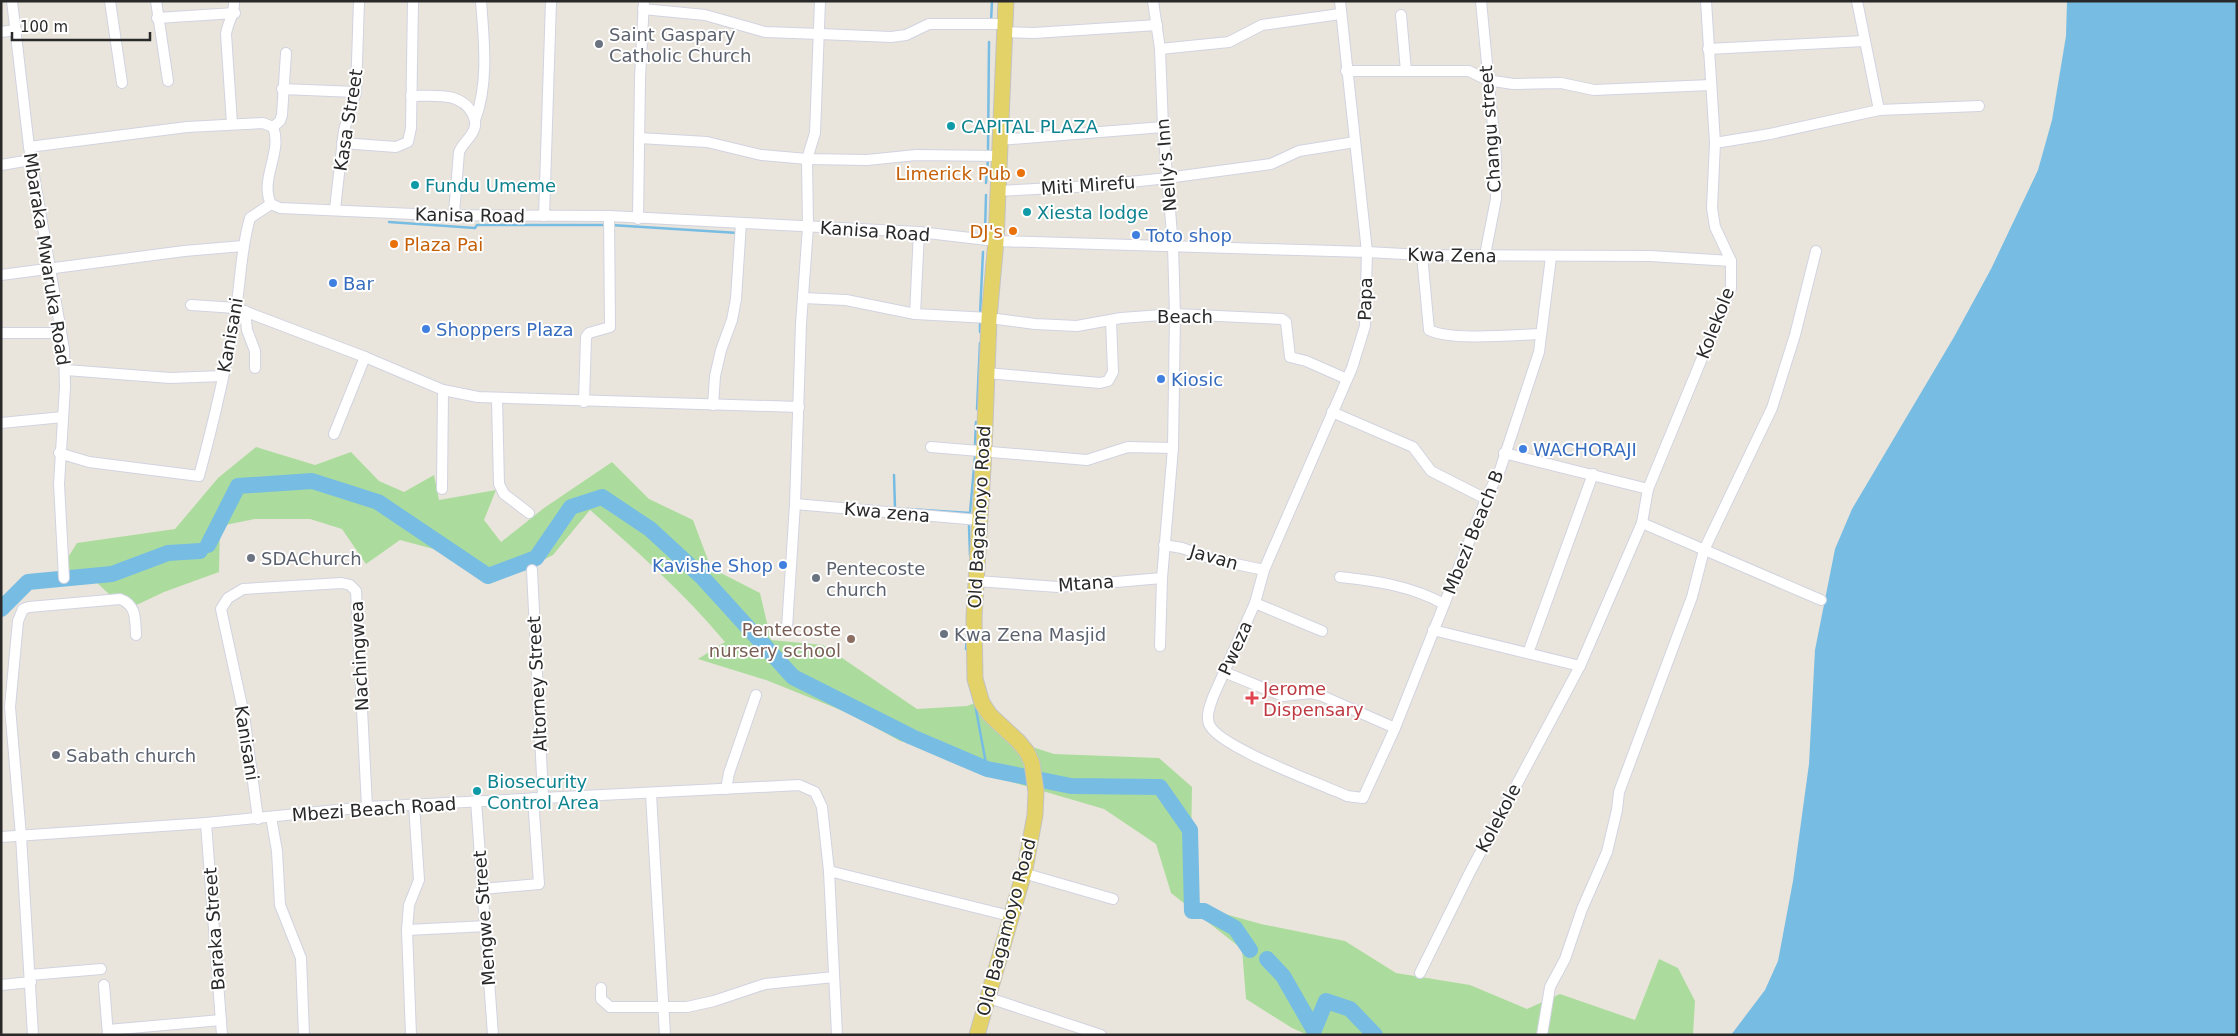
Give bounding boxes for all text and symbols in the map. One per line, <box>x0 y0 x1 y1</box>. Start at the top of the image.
scale bar <box>12 10 150 42</box>
text: 100 m <box>20 18 68 36</box>
place label: Saint Gaspary Catholic Church <box>609 24 751 66</box>
marker: Saint Gaspary Catholic Church <box>593 38 605 50</box>
street label: Changu street <box>1475 65 1505 193</box>
street label: Kasa Street <box>330 67 366 173</box>
place label: CAPITAL PLAZA <box>961 116 1099 137</box>
street label: Nelly's Inn <box>1151 118 1181 212</box>
marker: CAPITAL PLAZA <box>945 120 957 132</box>
street label: Mbaraka Mwaruka Road <box>20 151 74 367</box>
place label: Limerick Pub <box>896 163 1011 184</box>
marker: Limerick Pub <box>1015 167 1027 179</box>
street label: Miti Mirefu <box>1040 171 1136 199</box>
place label: Fundu Umeme <box>425 175 556 196</box>
marker: Fundu Umeme <box>409 179 421 191</box>
place label: Xiesta lodge <box>1037 202 1149 223</box>
street label: Kanisa Road <box>415 204 525 226</box>
marker: Xiesta lodge <box>1021 206 1033 218</box>
street label: Kanisa Road <box>819 217 931 245</box>
place label: DJ's <box>970 221 1003 242</box>
marker: DJ's <box>1007 225 1019 237</box>
place label: Toto shop <box>1145 225 1232 246</box>
marker: Toto shop <box>1130 229 1142 241</box>
place label: Plaza Pai <box>404 234 483 255</box>
marker: Plaza Pai <box>388 238 400 250</box>
street label: Kwa Zena <box>1407 244 1497 266</box>
place label: Bar <box>343 273 374 294</box>
marker: Bar <box>327 277 339 289</box>
street label: Papa <box>1354 277 1376 321</box>
street label: Kolekole <box>1692 284 1738 362</box>
street label: Kanisani <box>213 296 247 374</box>
street label: Beach <box>1157 306 1213 327</box>
place label: Shoppers Plaza <box>436 319 574 340</box>
marker: Shoppers Plaza <box>420 323 432 335</box>
place label: Kiosic <box>1171 369 1223 390</box>
marker: Kiosic <box>1155 373 1167 385</box>
street label: Old Bagamoyo Road <box>964 425 994 609</box>
place label: WACHORAJI <box>1533 439 1637 460</box>
marker: WACHORAJI <box>1517 443 1529 455</box>
street label: Mbezi Beach B <box>1439 467 1507 597</box>
street label: Kwa zena <box>843 498 931 526</box>
street label: Javan <box>1186 540 1241 574</box>
place label: SDAChurch <box>261 548 362 569</box>
marker: SDAChurch <box>245 552 257 564</box>
place label: Kavishe Shop <box>652 555 773 576</box>
place label: Pentecoste church <box>826 558 925 600</box>
marker: Kavishe Shop <box>777 559 789 571</box>
street label: Mtana <box>1057 571 1115 595</box>
marker: Pentecoste church <box>810 572 822 584</box>
street label: Nachingwea <box>346 600 372 712</box>
street label: Altorney Street <box>523 616 551 752</box>
street label: Pweza <box>1214 618 1256 678</box>
place label: Pentecoste nursery school <box>709 619 841 661</box>
place label: Kwa Zena Masjid <box>954 624 1106 645</box>
marker: Kwa Zena Masjid <box>938 628 950 640</box>
marker: Pentecoste nursery school <box>845 633 857 645</box>
place label: Jerome Dispensary <box>1262 678 1364 720</box>
marker: Jerome Dispensary <box>1245 691 1259 705</box>
street label: Kanisani <box>231 704 263 782</box>
place label: Sabath church <box>66 745 196 766</box>
marker: Sabath church <box>50 749 62 761</box>
place label: Biosecurity Control Area <box>487 771 599 813</box>
street label: Kolekole <box>1471 780 1525 856</box>
marker: Biosecurity Control Area <box>471 785 483 797</box>
street label: Mbezi Beach Road <box>291 793 457 825</box>
street label: Old Bagamoyo Road <box>972 836 1040 1018</box>
street label: Mengwe Street <box>469 850 499 986</box>
street label: Baraka Street <box>199 867 229 991</box>

